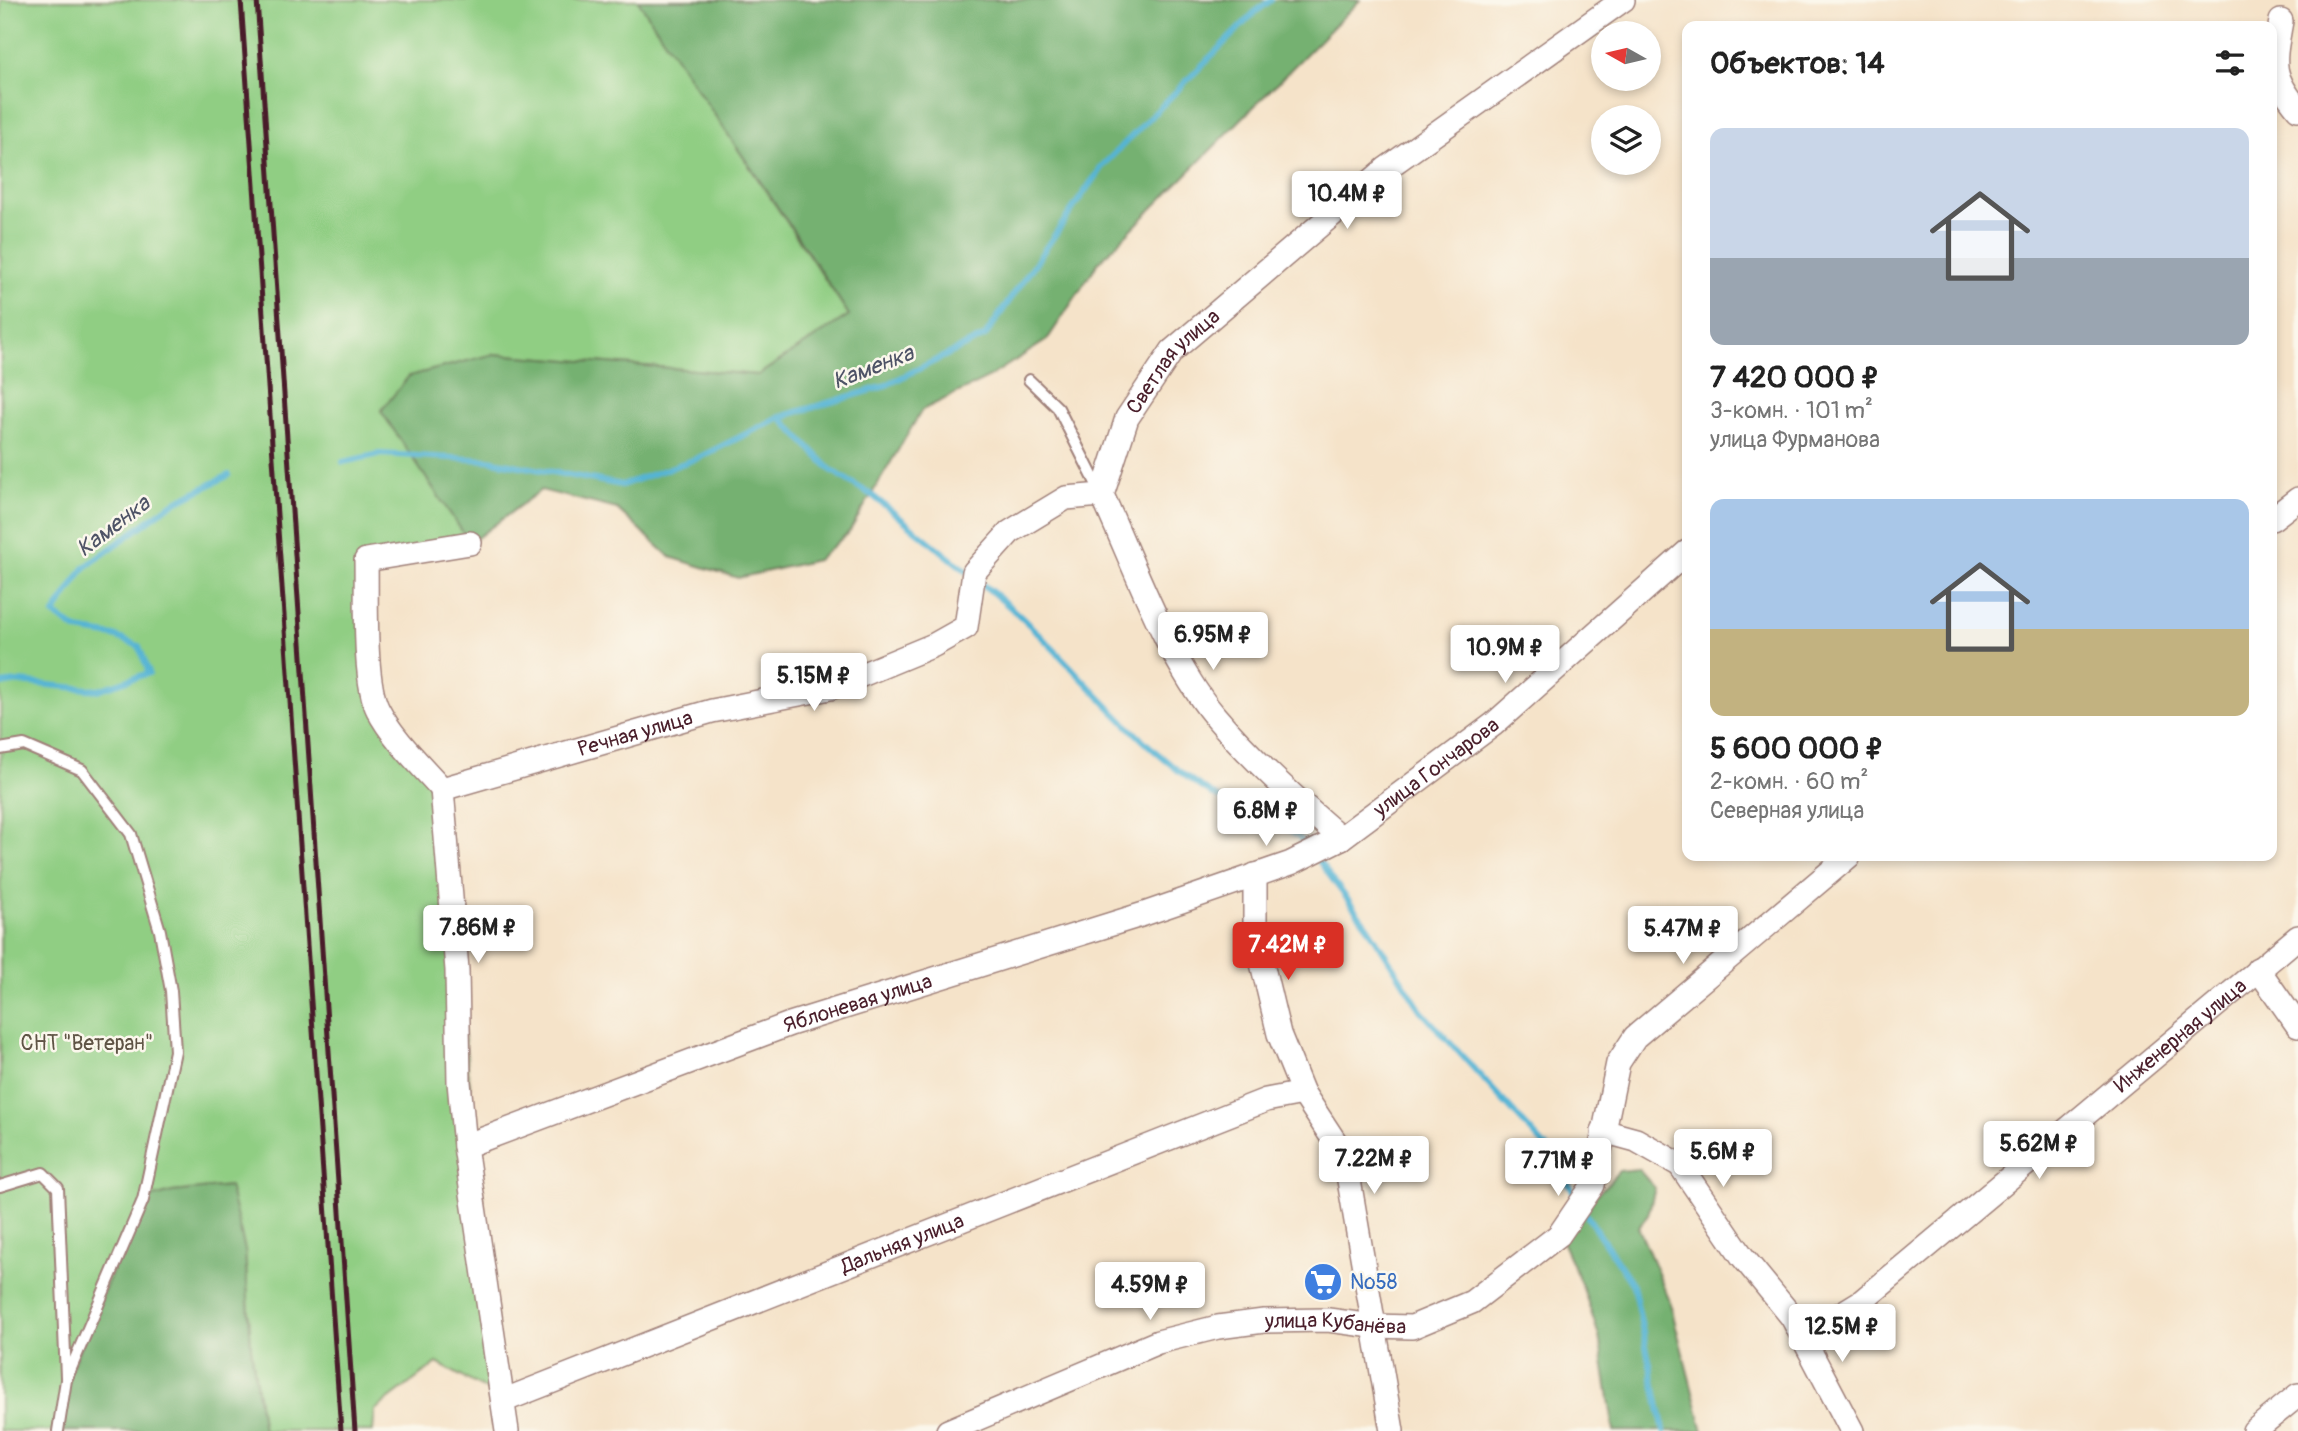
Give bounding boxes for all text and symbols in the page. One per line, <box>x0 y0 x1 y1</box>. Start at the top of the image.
north arrow <box>1591 21 1661 91</box>
map controls <box>1591 21 1661 175</box>
icon: filters <box>2211 44 2249 82</box>
text: Объектов: 14 <box>1710 45 1885 82</box>
button: layers <box>1591 105 1661 175</box>
pin: 10.4M ₽ <box>1282 172 1412 231</box>
icon: home <box>1917 173 2043 299</box>
text: 10.4M ₽ <box>1308 179 1386 208</box>
street label: Светлая улица <box>1120 303 1225 419</box>
water label: Каменка <box>828 338 919 396</box>
text: 7 420 000 ₽ <box>1710 359 1880 396</box>
text: 3-комн. · 101 m² <box>1710 396 1873 425</box>
text: улица Фурманова <box>1710 425 1880 454</box>
water label: Каменка <box>71 488 156 563</box>
icon: home <box>1917 544 2043 670</box>
pin: 6.95M ₽ <box>1148 612 1278 672</box>
text: 6.95M ₽ <box>1174 620 1252 649</box>
pin: 10.9M ₽ <box>1440 626 1570 685</box>
text: 10.9M ₽ <box>1467 633 1543 662</box>
pin: 5.15M ₽ <box>749 654 879 713</box>
text: 5.15M ₽ <box>777 661 851 690</box>
street label: Речная улица <box>574 704 696 763</box>
street label: улица Гончарова <box>1367 711 1505 823</box>
text: 5 600 000 ₽ <box>1710 730 1884 767</box>
text: 2-комн. · 60 m² <box>1710 767 1868 796</box>
pin: 6.8M ₽ <box>1209 788 1323 848</box>
text: 6.8M ₽ <box>1233 796 1299 825</box>
text: Северная улица <box>1710 796 1864 825</box>
pin: 7.86M ₽ <box>413 906 543 965</box>
pin: 5.47M ₽ <box>1618 906 1748 966</box>
text: 7.86M ₽ <box>439 913 517 942</box>
text: 5.47M ₽ <box>1644 914 1722 943</box>
pin: 7.42M ₽ <box>1223 922 1353 982</box>
text: 7.42M ₽ <box>1249 930 1327 959</box>
street label: Яблоневая улица <box>779 967 935 1039</box>
street label: Инженерная улица <box>2108 972 2252 1098</box>
park label: СНТ "Ветеран" <box>21 1030 153 1057</box>
pin: 5.62M ₽ <box>1974 1122 2104 1181</box>
text: 5.62M ₽ <box>1999 1129 2079 1158</box>
pin: 5.6M ₽ <box>1666 1130 1780 1189</box>
pin: 7.22M ₽ <box>1309 1136 1439 1196</box>
text: 5.6M ₽ <box>1690 1137 1756 1166</box>
pin: 7.71M ₽ <box>1493 1138 1623 1198</box>
text: 7.22M ₽ <box>1335 1144 1413 1173</box>
text: 7.71M ₽ <box>1521 1146 1595 1175</box>
street label: Дальняя улица <box>836 1207 968 1280</box>
supermarket icon: №58 <box>1302 1261 1344 1303</box>
pin: 4.59M ₽ <box>1085 1262 1215 1322</box>
place label: №58 <box>1350 1269 1397 1296</box>
text: 4.59M ₽ <box>1111 1270 1189 1299</box>
pin: 12.5M ₽ <box>1777 1304 1907 1364</box>
street label: улица Кубанёва <box>1264 1306 1406 1340</box>
text: 12.5M ₽ <box>1805 1312 1879 1341</box>

